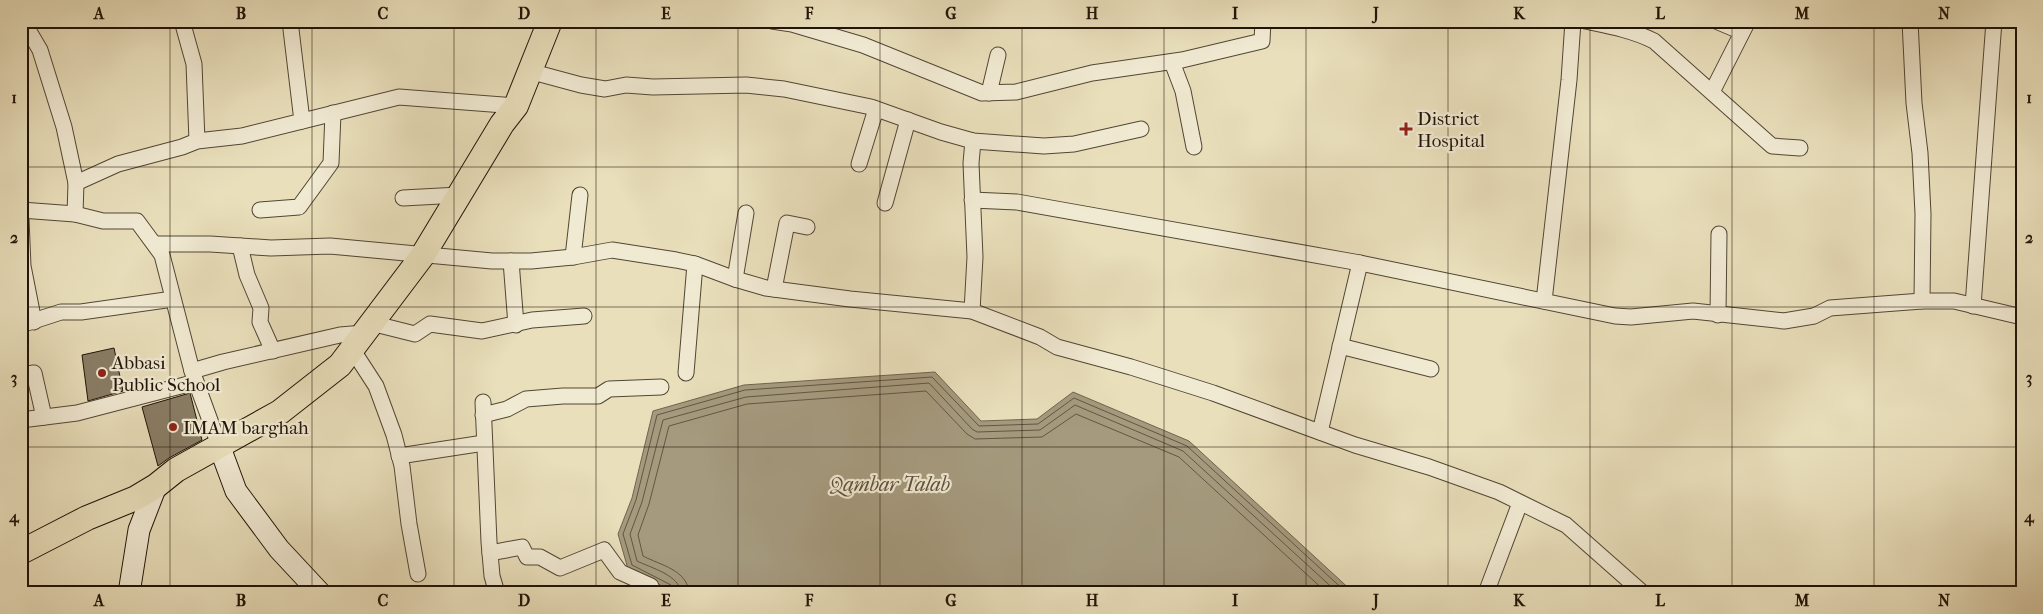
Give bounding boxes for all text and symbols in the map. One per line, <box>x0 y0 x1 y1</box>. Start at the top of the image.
text: A <box>93 4 105 23</box>
text: B <box>236 4 246 23</box>
text: C <box>378 4 389 23</box>
text: D <box>518 4 530 23</box>
text: E <box>661 4 671 23</box>
text: F <box>804 4 814 23</box>
text: G <box>945 4 957 23</box>
text: H <box>1086 4 1099 23</box>
text: I <box>1232 4 1239 23</box>
text: J <box>1371 4 1379 24</box>
text: K <box>1513 4 1526 23</box>
text: L <box>1655 4 1665 23</box>
text: M <box>1794 4 1810 23</box>
text: N <box>1938 4 1951 23</box>
text: 1 <box>11 88 17 107</box>
text: 1 <box>2026 88 2032 107</box>
place label: District Hospital <box>1417 108 1485 152</box>
marker: District Hospital <box>1399 122 1413 136</box>
text: 2 <box>10 228 18 247</box>
text: 2 <box>2025 228 2033 247</box>
place label: Abbasi Public School <box>111 352 220 396</box>
marker: Abbasi Public School <box>96 367 108 379</box>
text: 3 <box>11 368 17 388</box>
text: 3 <box>2026 368 2032 388</box>
place label: IMAM barghah <box>183 417 309 439</box>
marker: IMAM barghah <box>167 421 179 433</box>
water label: Qambar Talab <box>829 473 950 497</box>
text: 4 <box>8 507 20 527</box>
text: 4 <box>2023 507 2035 527</box>
text: A <box>93 591 105 610</box>
text: B <box>236 591 246 610</box>
text: C <box>378 591 389 610</box>
text: D <box>518 591 530 610</box>
text: E <box>661 591 671 610</box>
text: F <box>804 591 814 610</box>
text: G <box>945 591 957 610</box>
text: H <box>1086 591 1099 610</box>
text: I <box>1232 591 1239 610</box>
text: J <box>1371 591 1379 611</box>
text: K <box>1513 591 1526 610</box>
text: L <box>1655 591 1665 610</box>
text: M <box>1794 591 1810 610</box>
text: N <box>1938 591 1951 610</box>

